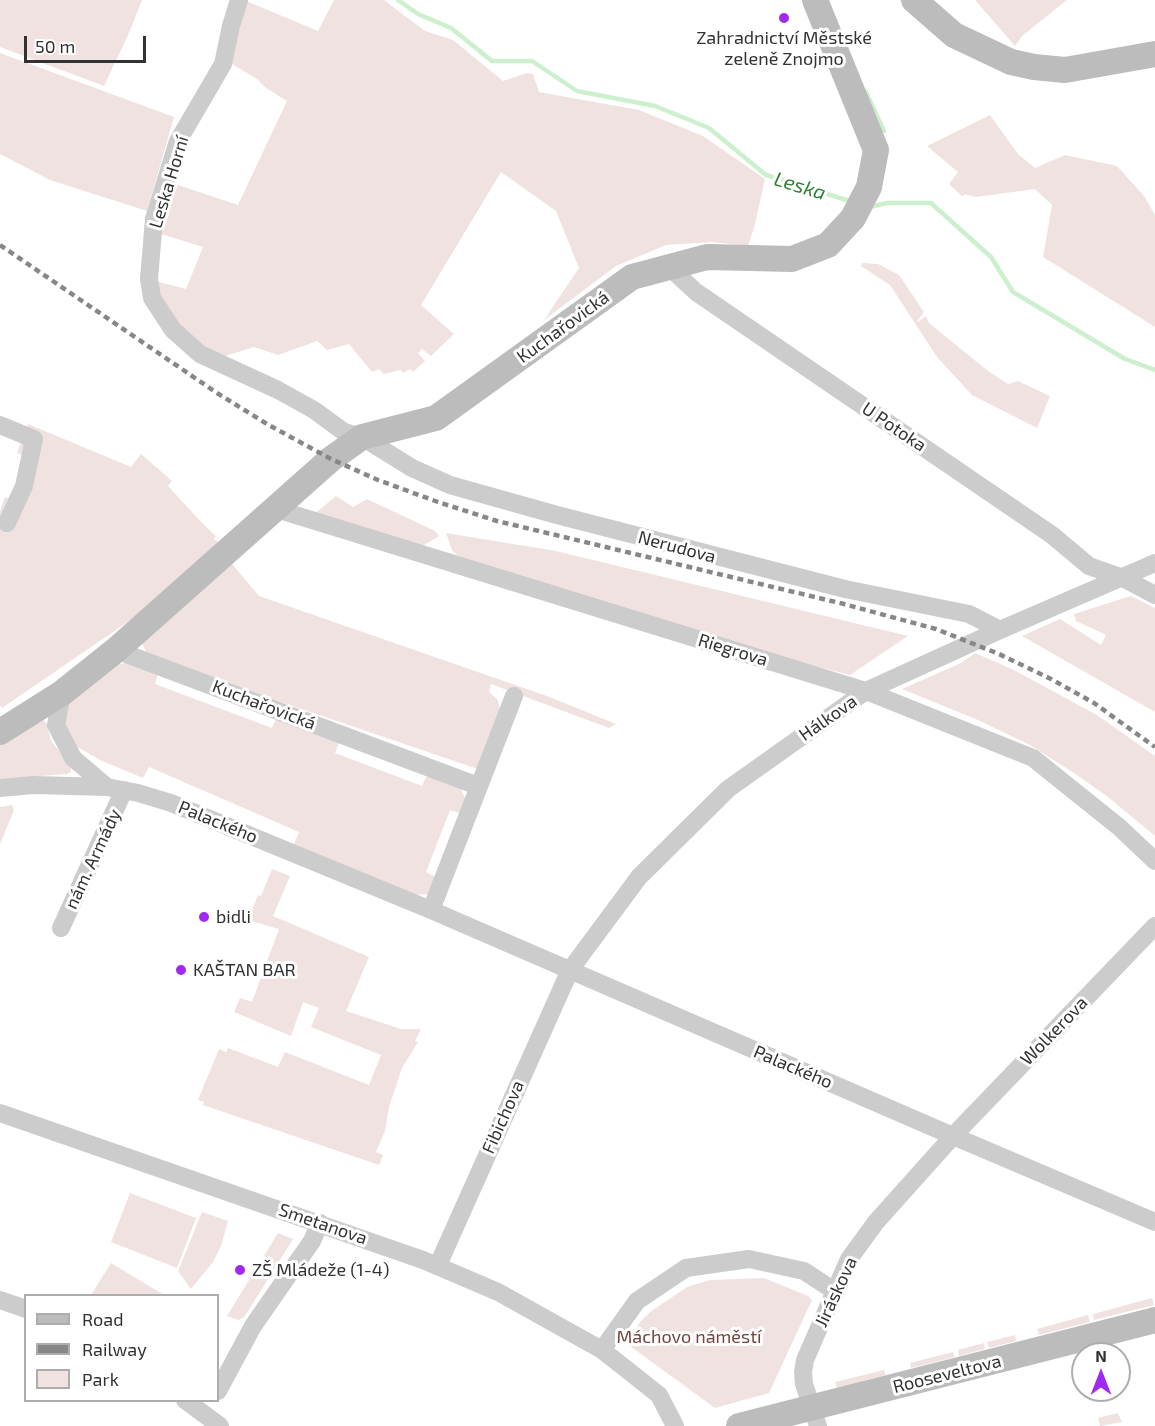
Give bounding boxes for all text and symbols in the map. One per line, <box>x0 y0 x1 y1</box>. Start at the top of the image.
marker: Zahradnictví Městské zeleně Znojmo <box>777 11 791 25</box>
scale bar <box>27 24 148 62</box>
place label: Zahradnictví Městské zeleně Znojmo <box>696 27 872 70</box>
text: 50 m <box>35 35 75 57</box>
street label: Leska Horní <box>145 133 193 231</box>
water label: Leska <box>771 167 829 205</box>
street label: Kuchařovická <box>513 286 613 368</box>
street label: U Potoka <box>858 398 930 456</box>
street label: Nerudova <box>636 526 718 568</box>
street label: Riegrova <box>696 629 770 671</box>
street label: Kuchařovická <box>209 675 319 735</box>
street label: Hálkova <box>795 690 861 746</box>
street label: Palackého <box>175 796 261 848</box>
street label: nám. Armády <box>60 805 126 913</box>
place label: bidli <box>216 906 251 928</box>
marker: bidli <box>197 910 211 924</box>
place label: KAŠTAN BAR <box>193 959 296 981</box>
marker: KAŠTAN BAR <box>174 963 188 977</box>
street label: Wolkerova <box>1016 992 1092 1070</box>
street label: Palackého <box>750 1041 836 1093</box>
street label: Fibichova <box>477 1077 529 1157</box>
street label: Smetanova <box>276 1199 370 1249</box>
street label: Jiráskova <box>810 1253 862 1331</box>
place label: ZŠ Mládeže (1-4) <box>252 1259 389 1281</box>
marker: ZŠ Mládeže (1-4) <box>233 1263 247 1277</box>
legend <box>24 1294 219 1402</box>
text: Road <box>82 1308 123 1330</box>
park label: Máchovo náměstí <box>617 1326 761 1348</box>
text: Railway <box>82 1338 147 1360</box>
north arrow <box>1071 1342 1131 1402</box>
text: N <box>1095 1346 1107 1365</box>
street label: Rooseveltova <box>891 1350 1003 1398</box>
text: Park <box>82 1368 119 1390</box>

